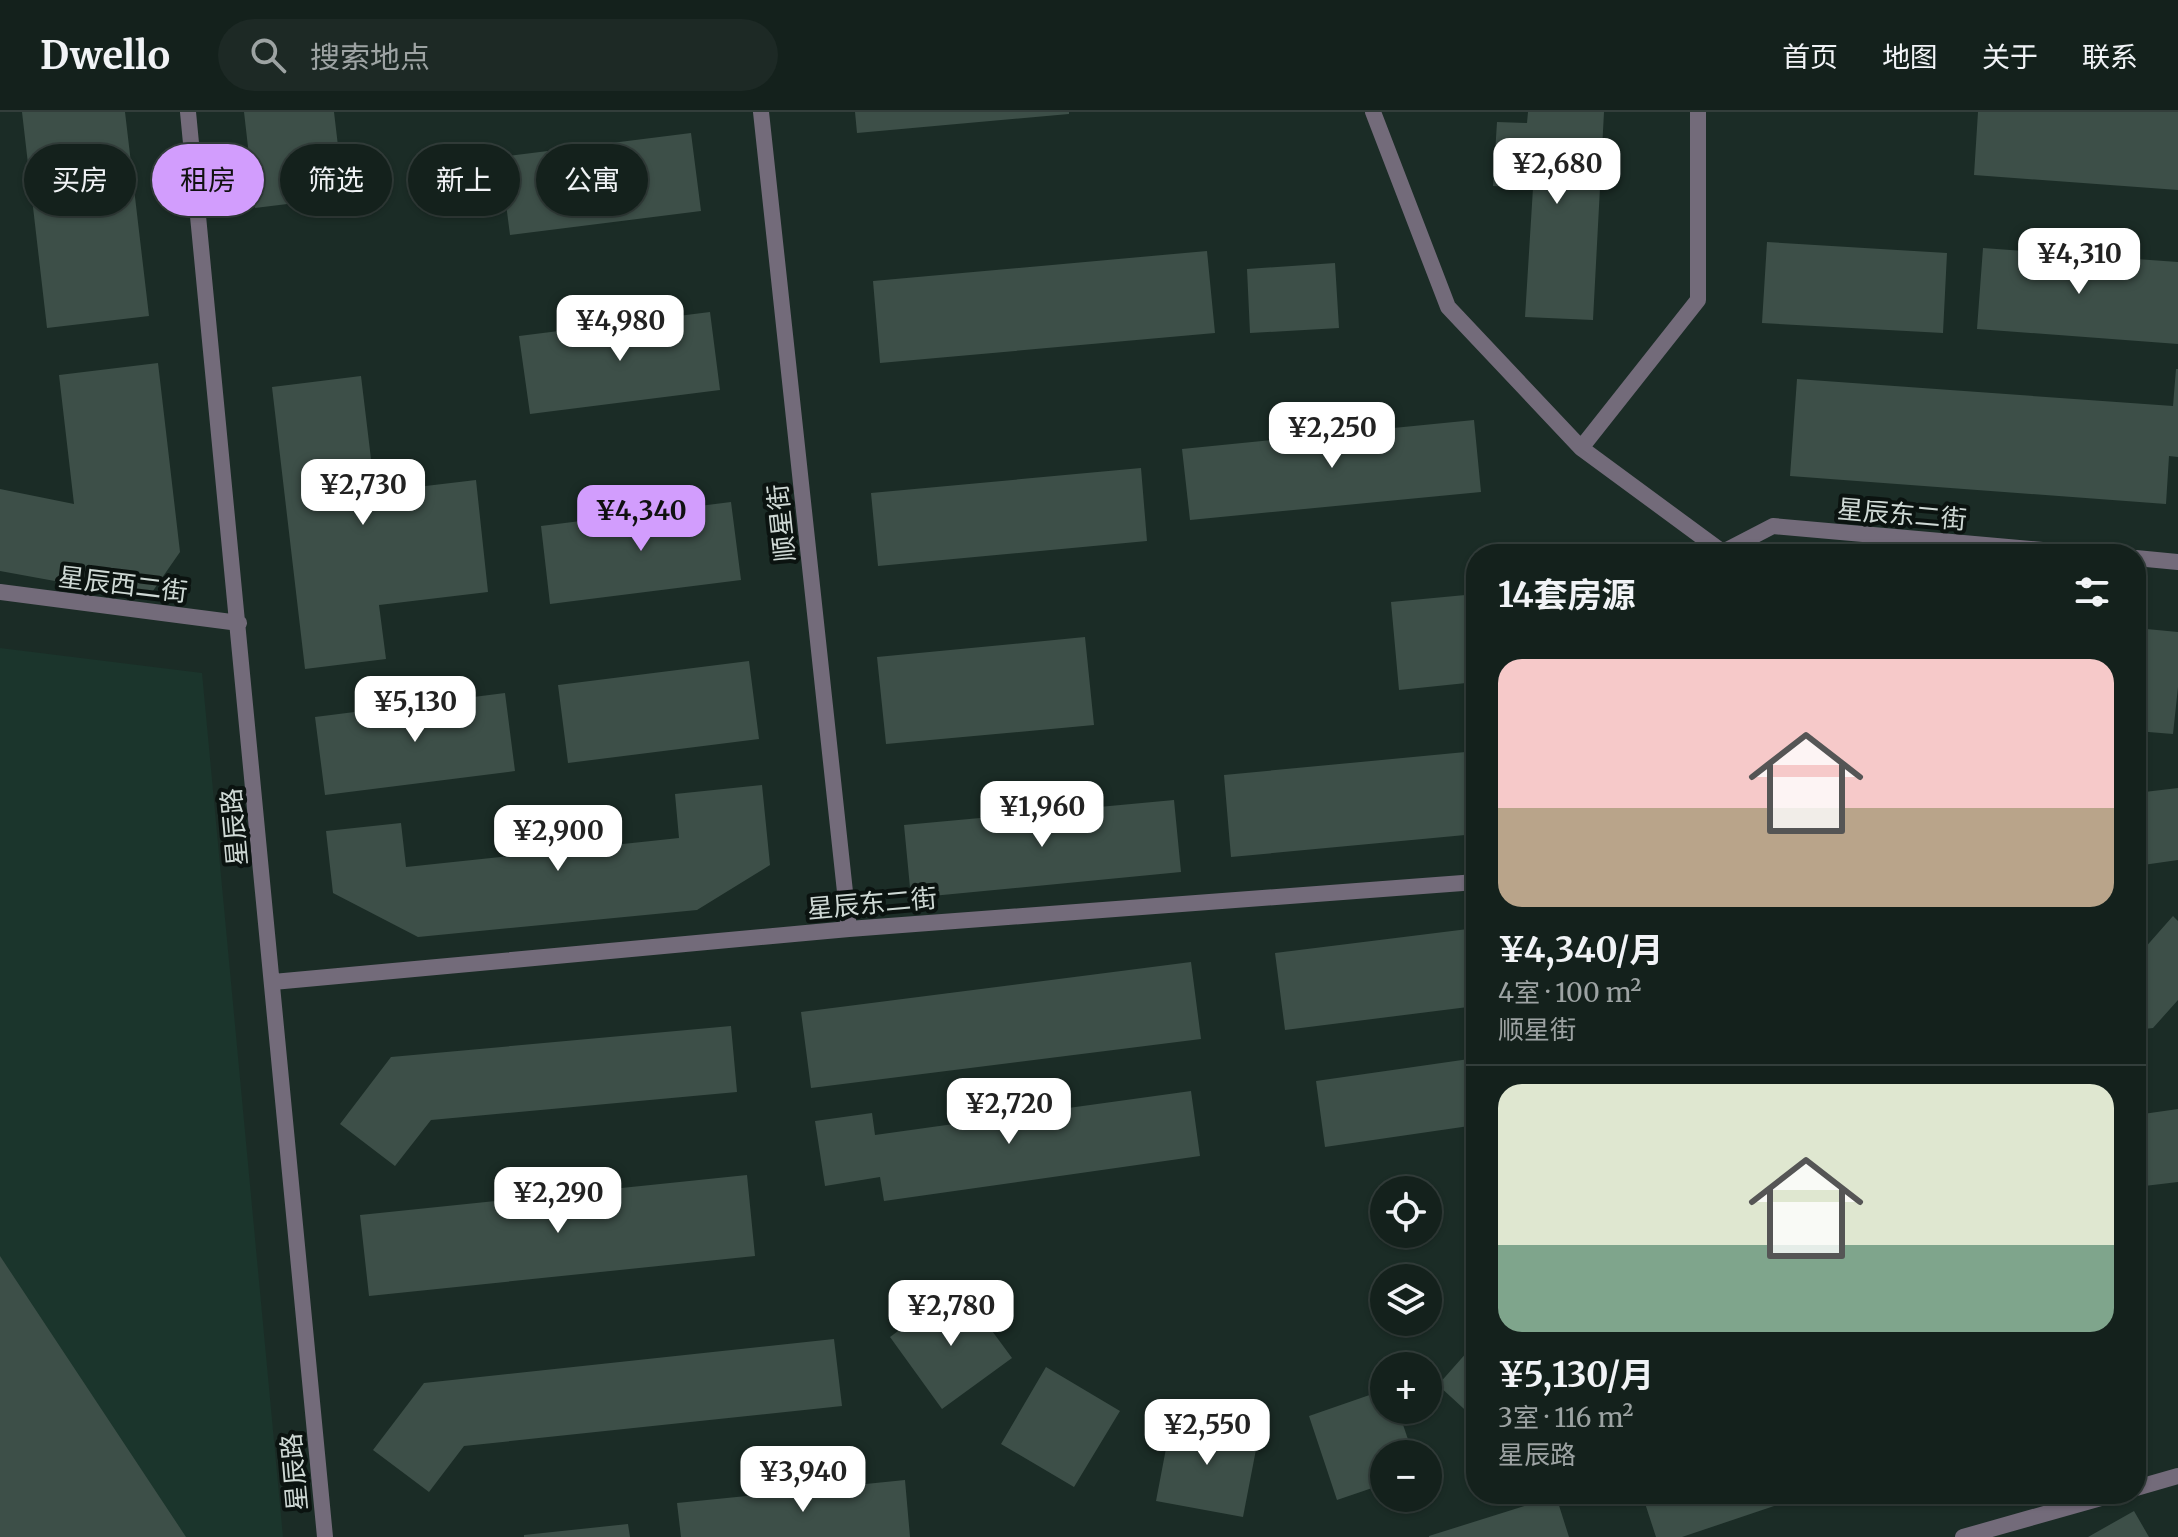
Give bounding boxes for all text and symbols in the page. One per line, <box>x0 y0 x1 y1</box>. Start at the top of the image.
search box <box>218 19 778 91</box>
text: Dwello <box>40 32 170 79</box>
icon: search <box>246 33 290 77</box>
text: 搜索地点 <box>310 38 430 76</box>
text: 首页 <box>1782 39 1838 75</box>
text: 地图 <box>1882 39 1938 75</box>
text: 关于 <box>1982 39 2038 75</box>
text: 联系 <box>2082 39 2138 75</box>
pin: ¥2,680 <box>1492 138 1622 206</box>
chip: 买房 <box>24 144 136 216</box>
chip: 租房 <box>152 144 264 216</box>
chip: 筛选 <box>280 144 392 216</box>
chip: 新上 <box>408 144 520 216</box>
chip: 公寓 <box>536 144 648 216</box>
text: ¥2,680 <box>1511 147 1603 180</box>
pin: ¥4,310 <box>2014 228 2144 296</box>
text: ¥4,310 <box>2036 237 2122 270</box>
pin: ¥4,980 <box>555 295 685 363</box>
text: ¥4,980 <box>575 304 665 337</box>
pin: ¥2,250 <box>1267 402 1397 470</box>
text: ¥2,250 <box>1287 411 1377 444</box>
pin: ¥2,730 <box>298 459 428 527</box>
text: ¥2,730 <box>319 468 407 501</box>
street label: 顺星街 <box>761 482 801 564</box>
pin: ¥4,340 <box>576 485 706 553</box>
street label: 星辰东二街 <box>1836 492 1968 536</box>
text: ¥4,340 <box>595 494 687 527</box>
street label: 星辰西二街 <box>56 560 190 608</box>
icon: filters <box>2070 570 2114 614</box>
text: 14套房源 <box>1498 574 1636 616</box>
pin: ¥5,130 <box>350 676 480 744</box>
text: ¥5,130 <box>373 685 457 718</box>
icon: home <box>1734 711 1878 855</box>
pin: ¥1,960 <box>977 781 1107 849</box>
street label: 星辰路 <box>214 787 254 867</box>
text: ¥1,960 <box>998 790 1086 823</box>
pin: ¥2,900 <box>493 805 623 873</box>
text: ¥2,900 <box>512 814 604 847</box>
street label: 星辰东二街 <box>806 881 938 925</box>
text: ¥4,340/月 <box>1498 929 1664 971</box>
text: 4室 · 100 m² <box>1498 976 1642 1009</box>
text: 顺星街 <box>1498 1013 1576 1046</box>
pin: ¥2,720 <box>944 1078 1074 1146</box>
text: ¥2,720 <box>965 1087 1053 1120</box>
icon: home <box>1734 1136 1878 1280</box>
pin: ¥2,290 <box>493 1167 623 1235</box>
text: ¥2,290 <box>512 1176 604 1209</box>
map controls <box>1370 1176 1442 1512</box>
button: locate <box>1370 1176 1442 1248</box>
button: layers <box>1370 1264 1442 1336</box>
pin: ¥2,780 <box>886 1280 1016 1348</box>
text: ¥2,780 <box>907 1289 995 1322</box>
button: + <box>1370 1352 1442 1424</box>
text: ¥5,130/月 <box>1498 1354 1654 1396</box>
pin: ¥2,550 <box>1142 1399 1272 1467</box>
text: 3室 · 116 m² <box>1498 1401 1633 1434</box>
text: ¥2,550 <box>1163 1408 1251 1441</box>
street label: 星辰路 <box>274 1432 314 1512</box>
text: 星辰路 <box>1498 1438 1576 1471</box>
button: − <box>1370 1440 1442 1512</box>
pin: ¥3,940 <box>738 1446 868 1514</box>
text: ¥3,940 <box>758 1455 848 1488</box>

